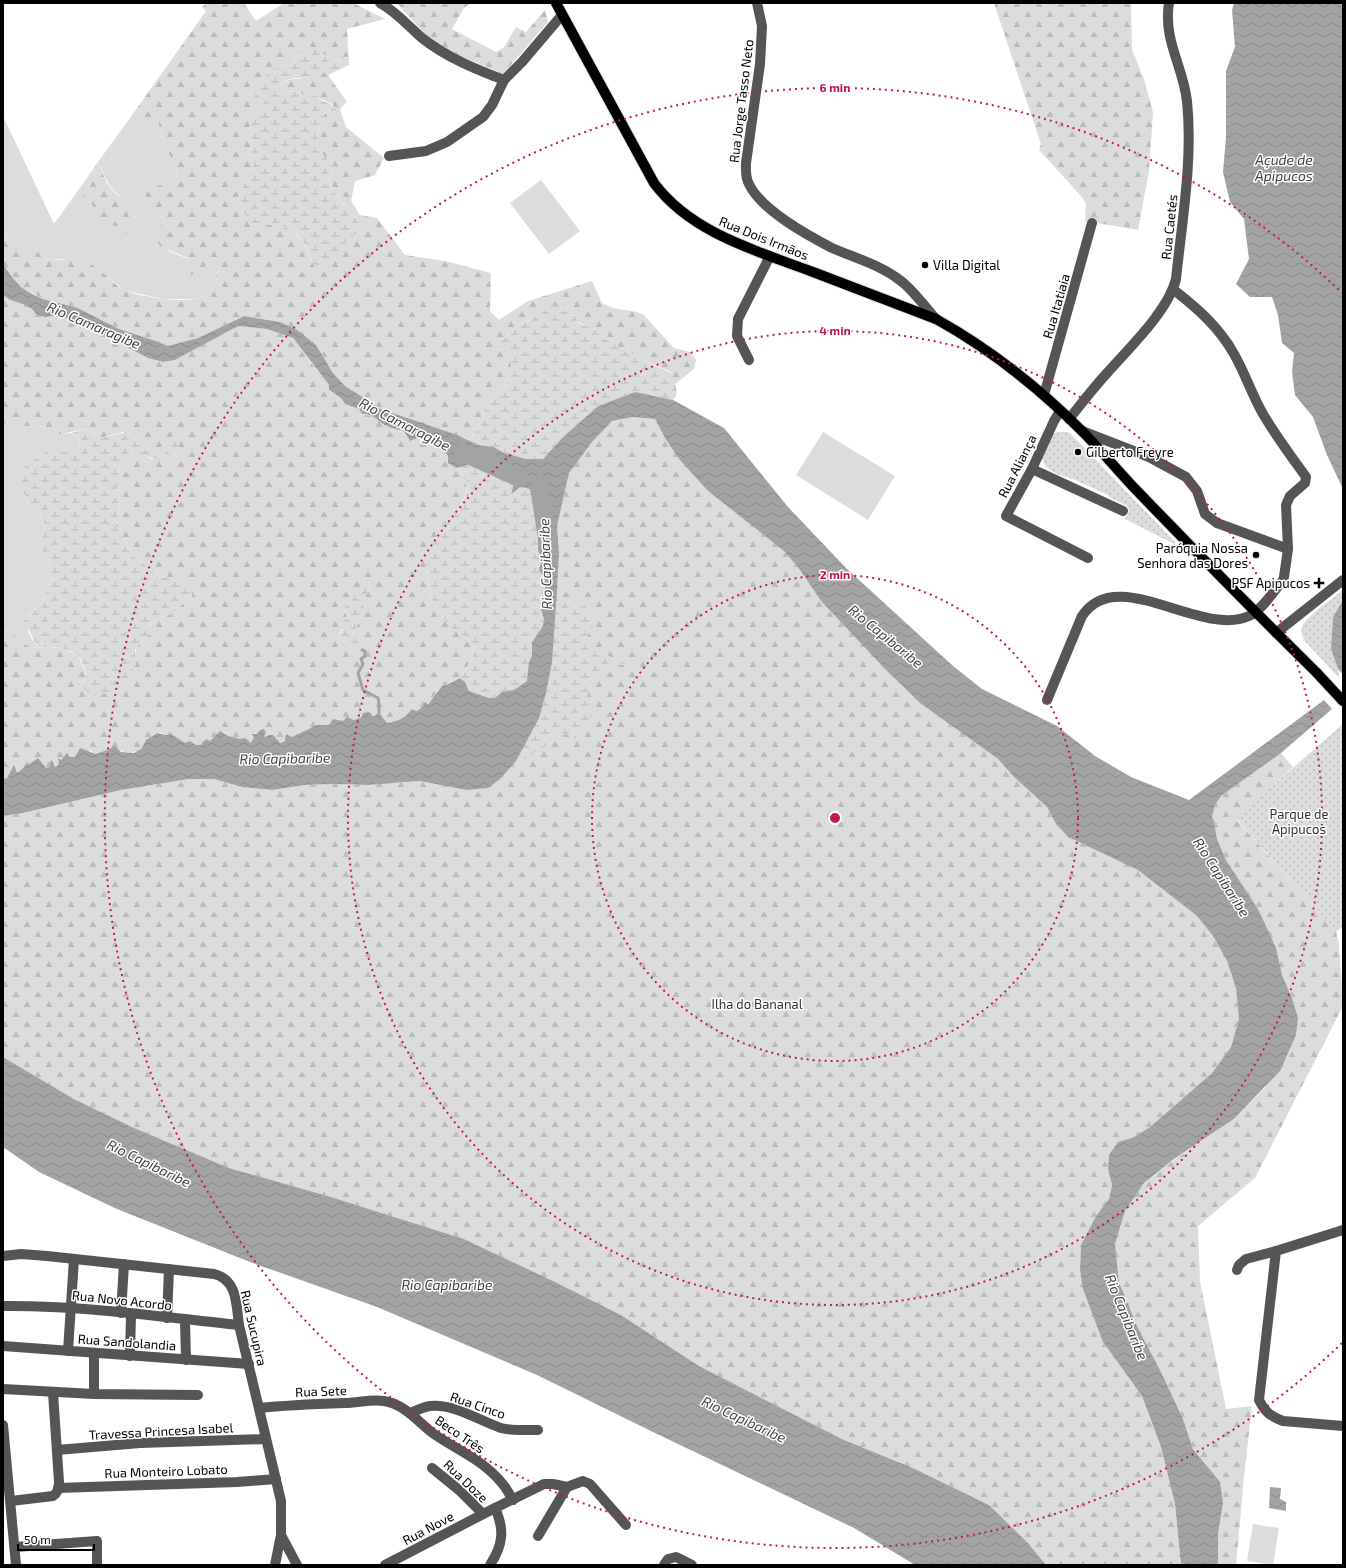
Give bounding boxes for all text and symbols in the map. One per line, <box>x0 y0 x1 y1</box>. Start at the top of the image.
street label: Rua Jorge Tasso Neto <box>725 38 757 164</box>
text: 6 min <box>820 80 850 94</box>
water label: Açude de Apipucos <box>1254 151 1313 184</box>
street label: Rua Caetés <box>1158 194 1180 260</box>
street label: Rua Dois Irmãos <box>717 213 811 263</box>
place label: Villa Digital <box>933 257 1000 273</box>
marker: Villa Digital <box>920 260 930 270</box>
street label: Rua Itatiaia <box>1039 272 1073 340</box>
water label: Rio Camaragibe <box>45 298 144 352</box>
text: 4 min <box>819 323 851 337</box>
water label: Rio Camaragibe <box>357 394 454 454</box>
street label: Rua Aliança <box>994 432 1041 501</box>
place label: Gilberto Freyre <box>1086 444 1174 460</box>
marker: Gilberto Freyre <box>1073 447 1083 457</box>
water label: Rio Capibaribe <box>535 518 555 610</box>
place label: Paróquia Nossa Senhora das Dores <box>1137 540 1248 571</box>
marker: Paróquia Nossa Senhora das Dores <box>1251 550 1261 560</box>
text: 2 min <box>820 567 850 581</box>
place label: PSF Apipucos <box>1232 575 1310 591</box>
marker: PSF Apipucos <box>1313 577 1325 589</box>
water label: Rio Capibaribe <box>845 601 927 672</box>
water label: Rio Capibaribe <box>239 749 331 767</box>
park label: Parque de Apipucos <box>1270 806 1328 837</box>
centre of rings <box>828 811 842 825</box>
water label: Rio Capibaribe <box>1190 834 1254 920</box>
park label: Ilha do Bananal <box>711 996 803 1012</box>
water label: Rio Capibaribe <box>104 1135 194 1191</box>
water label: Rio Capibaribe <box>1102 1272 1152 1363</box>
water label: Rio Capibaribe <box>401 1276 493 1293</box>
street label: Rua Novo Acordo <box>71 1287 173 1313</box>
street label: Rua Sucupira <box>238 1289 270 1367</box>
street label: Rua Sandolandia <box>77 1331 177 1353</box>
street label: Rua Sete <box>295 1382 347 1400</box>
street label: Rua Cinco <box>448 1388 508 1422</box>
water label: Rio Capibaribe <box>699 1392 789 1446</box>
street label: Beco Três <box>432 1412 488 1456</box>
street label: Travessa Princesa Isabel <box>88 1419 234 1443</box>
street label: Rua Doze <box>440 1456 492 1506</box>
street label: Rua Monteiro Lobato <box>104 1461 228 1481</box>
street label: Rua Nove <box>400 1508 456 1548</box>
scale bar <box>18 1526 94 1552</box>
text: 50 m <box>24 1532 51 1546</box>

